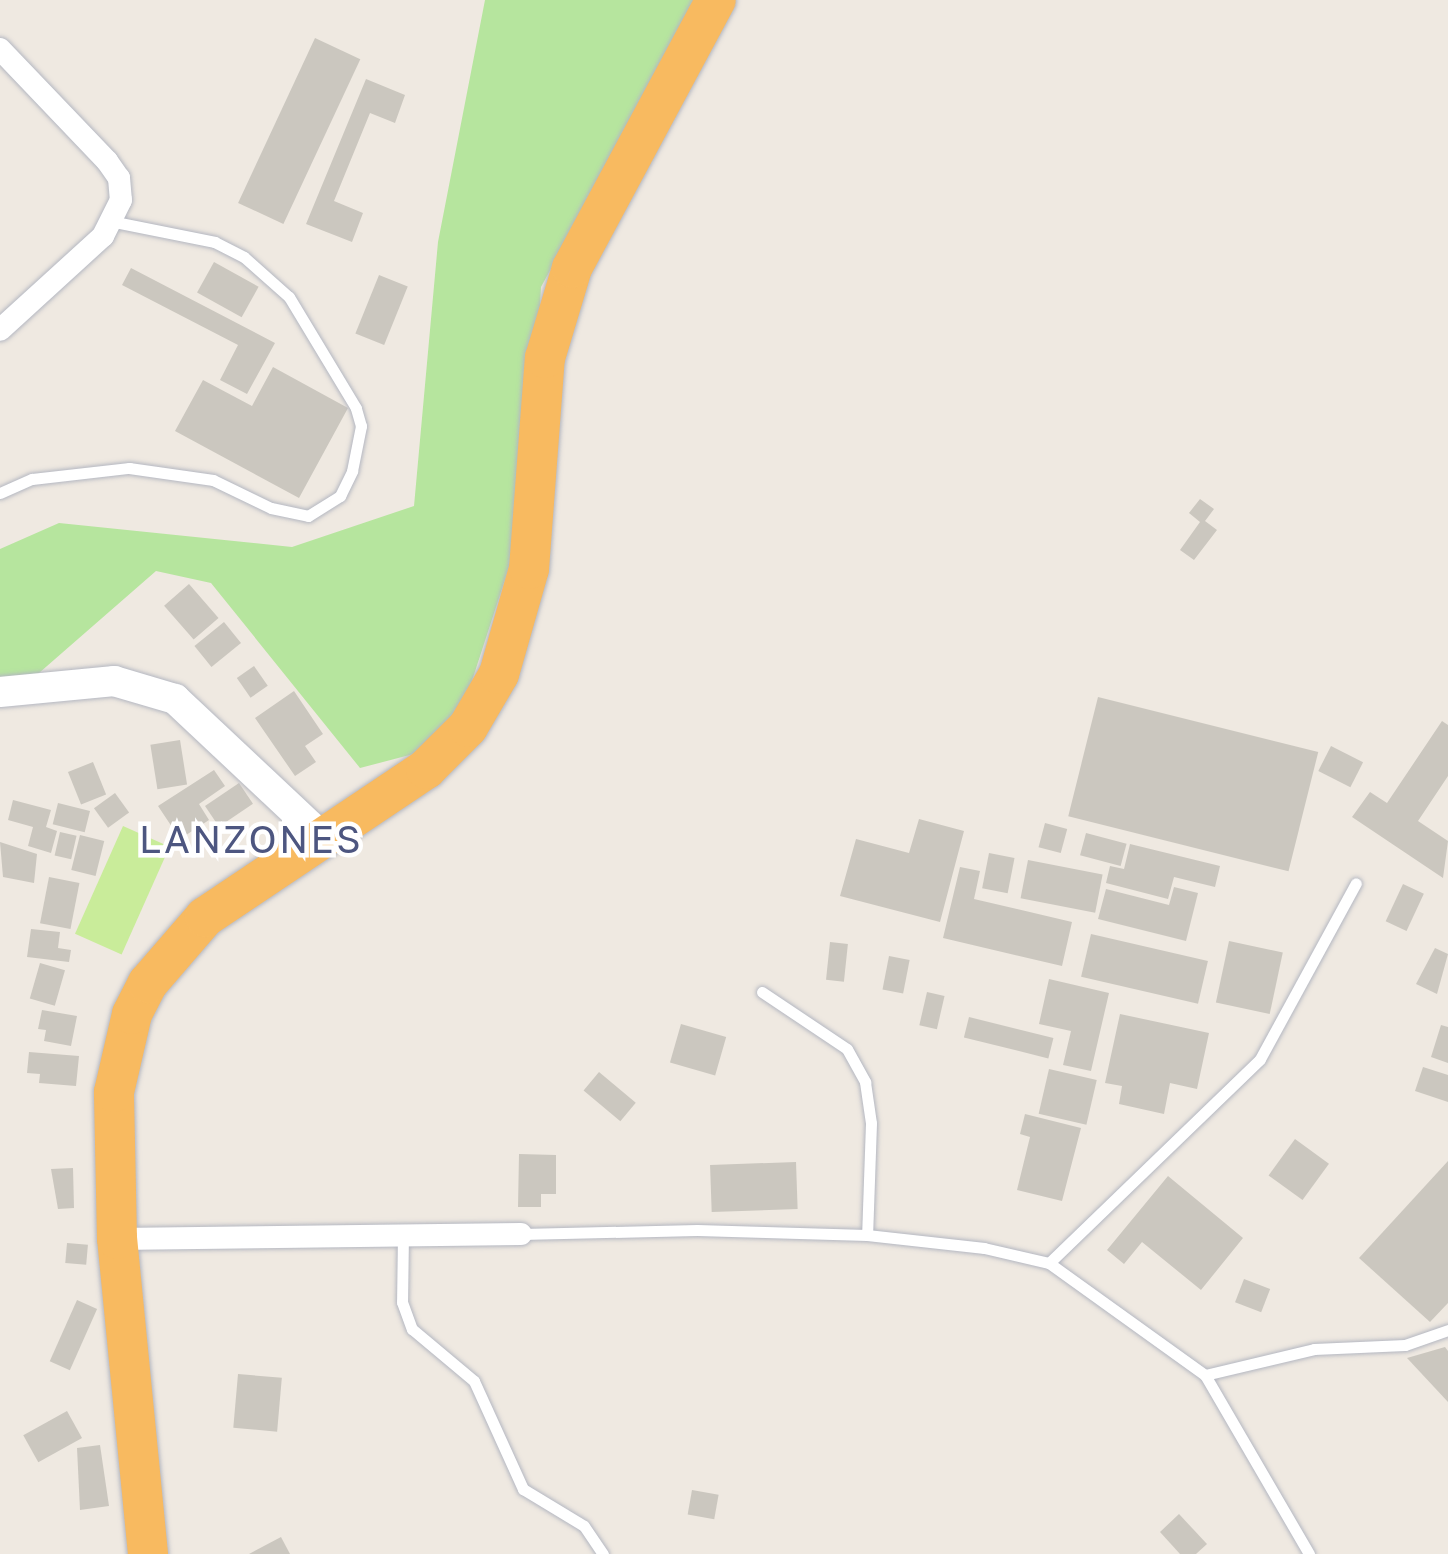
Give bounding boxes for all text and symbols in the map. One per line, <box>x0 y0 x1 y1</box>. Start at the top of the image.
district label: LANZONES <box>139 816 363 862</box>

